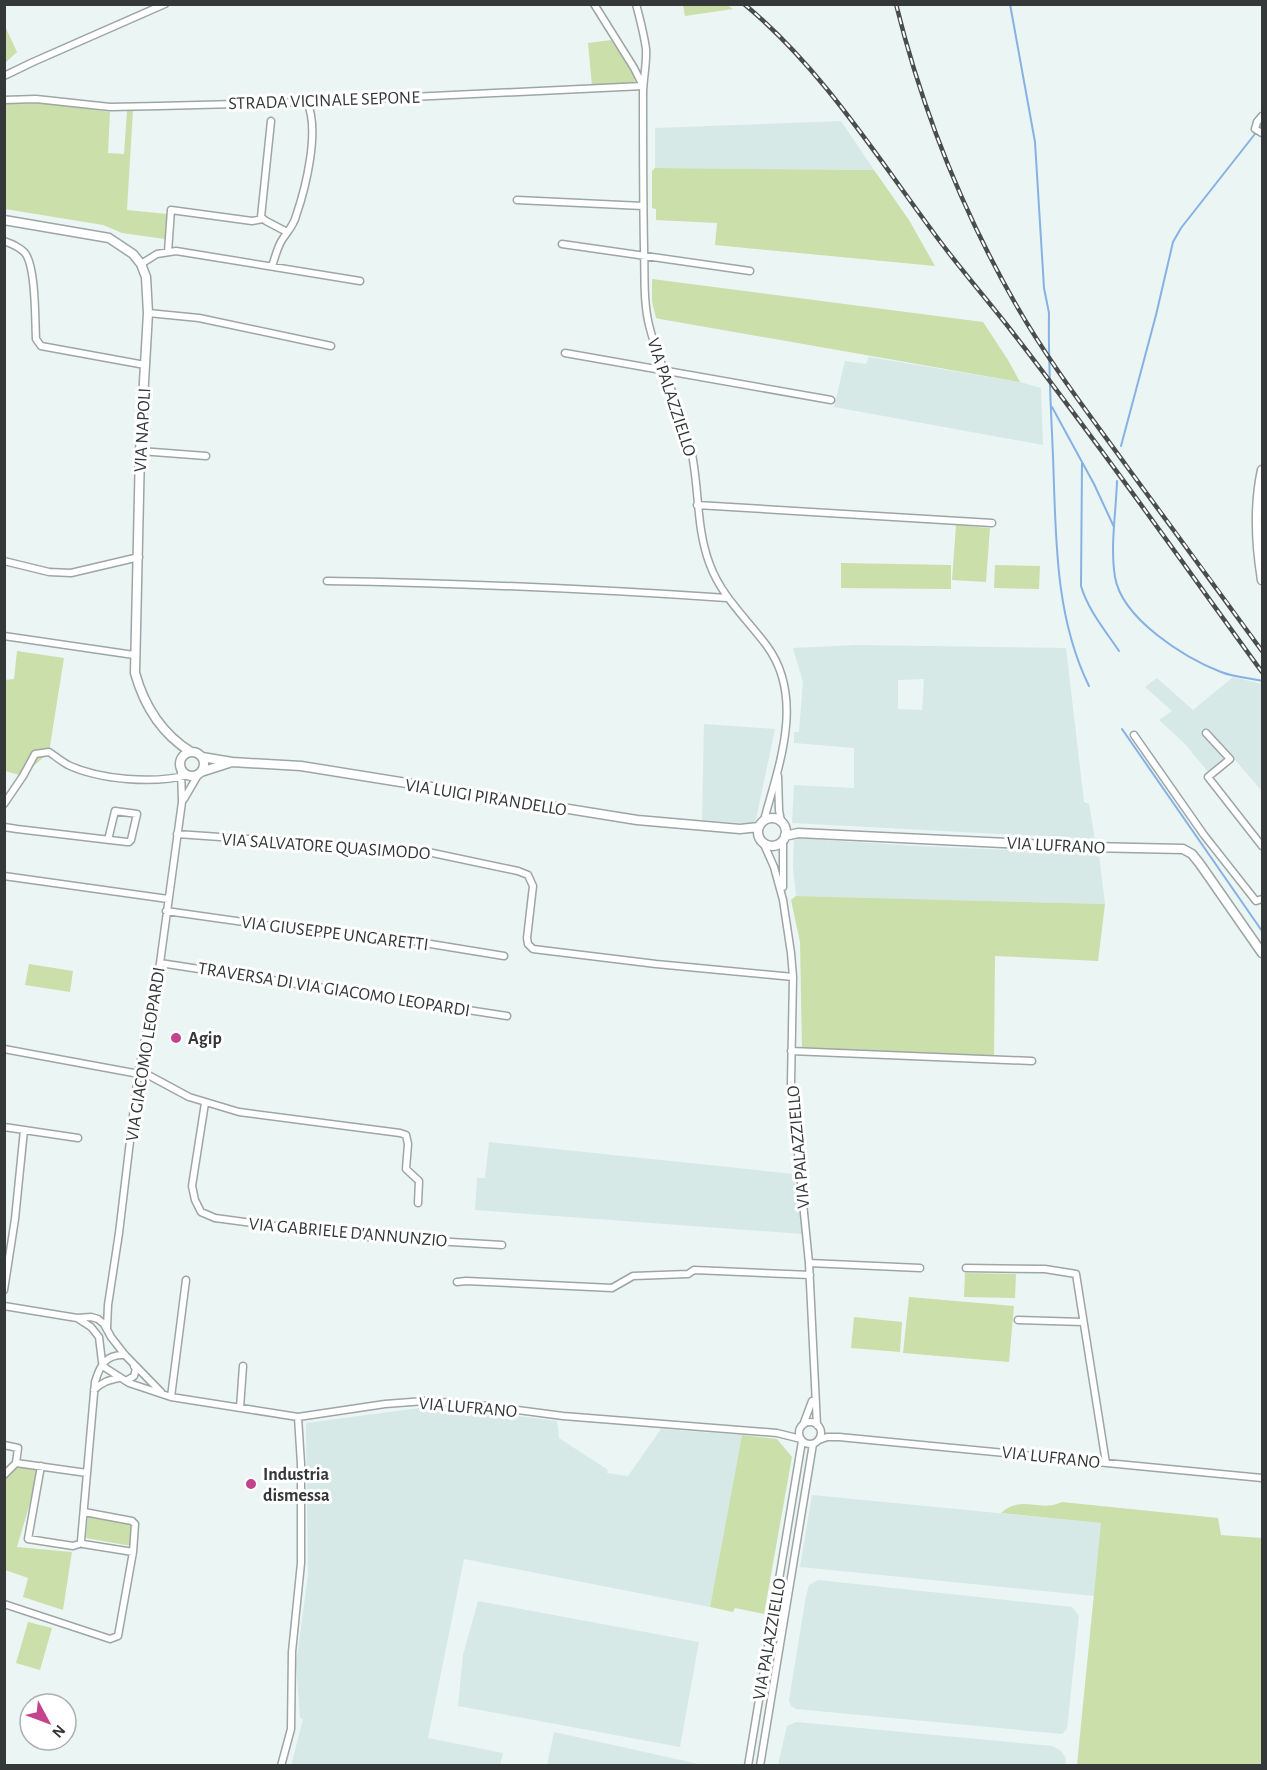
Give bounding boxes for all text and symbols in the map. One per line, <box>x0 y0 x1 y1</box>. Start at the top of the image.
street label: STRADA VICINALE SEPONE <box>228 89 421 113</box>
street label: VIA PALAZZIELLO <box>643 336 699 459</box>
street label: VIA NAPOLI <box>132 388 154 473</box>
street label: VIA LUIGI PIRANDELLO <box>404 776 568 820</box>
street label: VIA SALVATORE QUASIMODO <box>221 831 431 863</box>
street label: VIA LUFRANO <box>1006 834 1106 858</box>
street label: VIA GIUSEPPE UNGARETTI <box>240 914 429 954</box>
street label: TRAVERSA DI VIA GIACOMO LEOPARDI <box>197 960 471 1020</box>
street label: VIA GIACOMO LEOPARDI <box>123 966 169 1143</box>
place label: Agip <box>188 1030 222 1048</box>
marker: Agip <box>169 1031 183 1045</box>
street label: VIA PALAZZIELLO <box>785 1085 813 1209</box>
street label: VIA GABRIELE D'ANNUNZIO <box>248 1215 448 1251</box>
street label: VIA LUFRANO <box>418 1395 518 1421</box>
street label: VIA LUFRANO <box>1001 1444 1101 1472</box>
place label: Industria dismessa <box>263 1466 330 1505</box>
marker: Industria dismessa <box>244 1477 258 1491</box>
street label: VIA PALAZZIELLO <box>750 1577 790 1701</box>
north arrow <box>18 1692 78 1752</box>
text: N <box>49 1722 68 1741</box>

